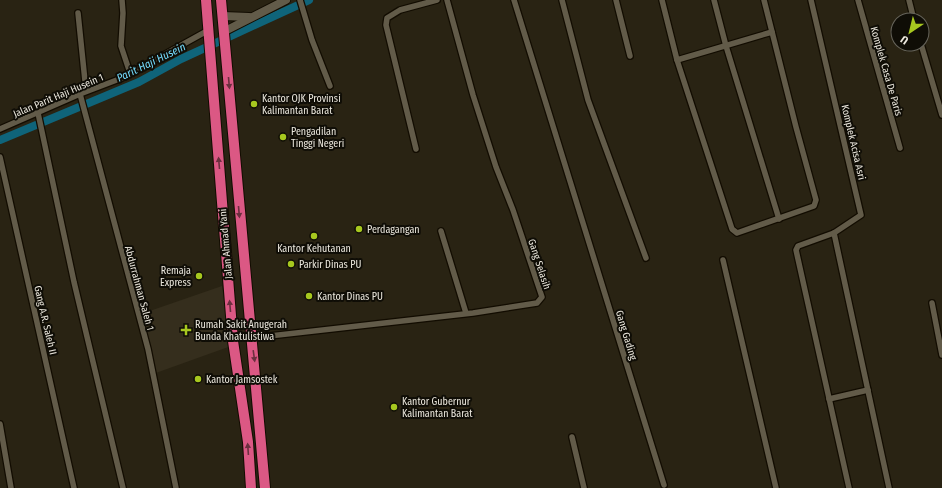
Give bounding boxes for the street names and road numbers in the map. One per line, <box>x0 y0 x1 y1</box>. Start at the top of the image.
street label: Komplek Casa De Paris <box>868 25 905 117</box>
street label: Jalan Parit Haji Husein 1 <box>12 72 105 120</box>
street label: Komplek Acisa Asri <box>839 103 868 181</box>
street label: Jalan Ahmad Yani <box>217 208 235 279</box>
street label: Gang Selasih <box>525 238 553 291</box>
street label: Abdurrahman Saleh 1 <box>122 245 156 332</box>
street label: Gang A.R. Saleh II <box>31 285 59 356</box>
street label: Gang Gading <box>613 309 639 362</box>

